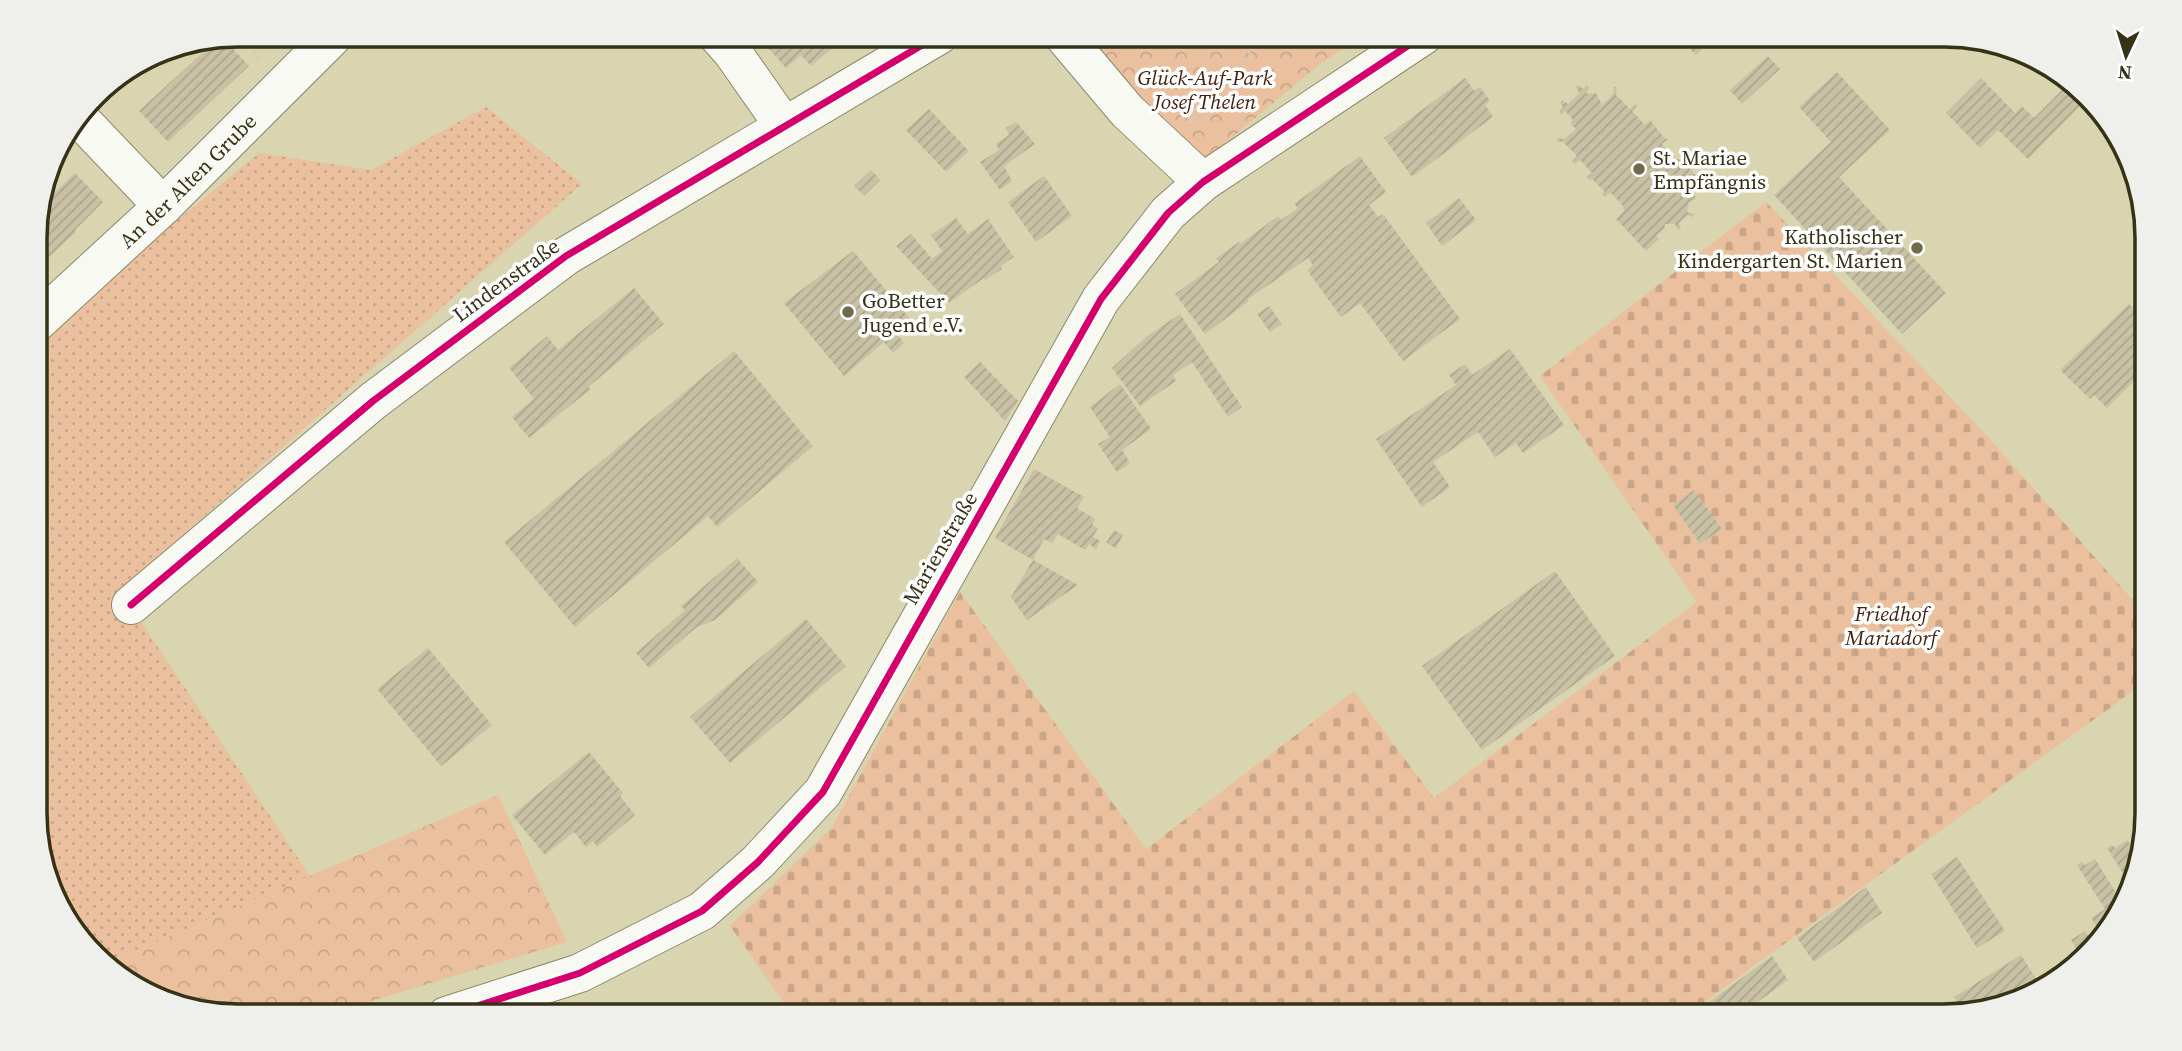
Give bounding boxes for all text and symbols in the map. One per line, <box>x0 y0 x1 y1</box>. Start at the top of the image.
north arrow <box>2091 21 2161 91</box>
text: N <box>2117 59 2133 86</box>
park label: Glück-Auf-Park Josef Thelen <box>1138 63 1273 116</box>
street label: An der Alten Grube <box>112 107 262 254</box>
place label: St. Mariae Empfängnis <box>1653 143 1766 196</box>
marker: St. Mariae Empfängnis <box>1631 161 1647 177</box>
place label: Katholischer Kindergarten St. Marien <box>1677 222 1903 275</box>
street label: Lindenstraße <box>447 231 565 329</box>
marker: Katholischer Kindergarten St. Marien <box>1909 240 1925 256</box>
place label: GoBetter Jugend e.V. <box>861 286 964 339</box>
marker: GoBetter Jugend e.V. <box>840 304 856 320</box>
street label: Marienstraße <box>896 486 984 610</box>
park label: Friedhof Mariadorf <box>1844 599 1941 652</box>

